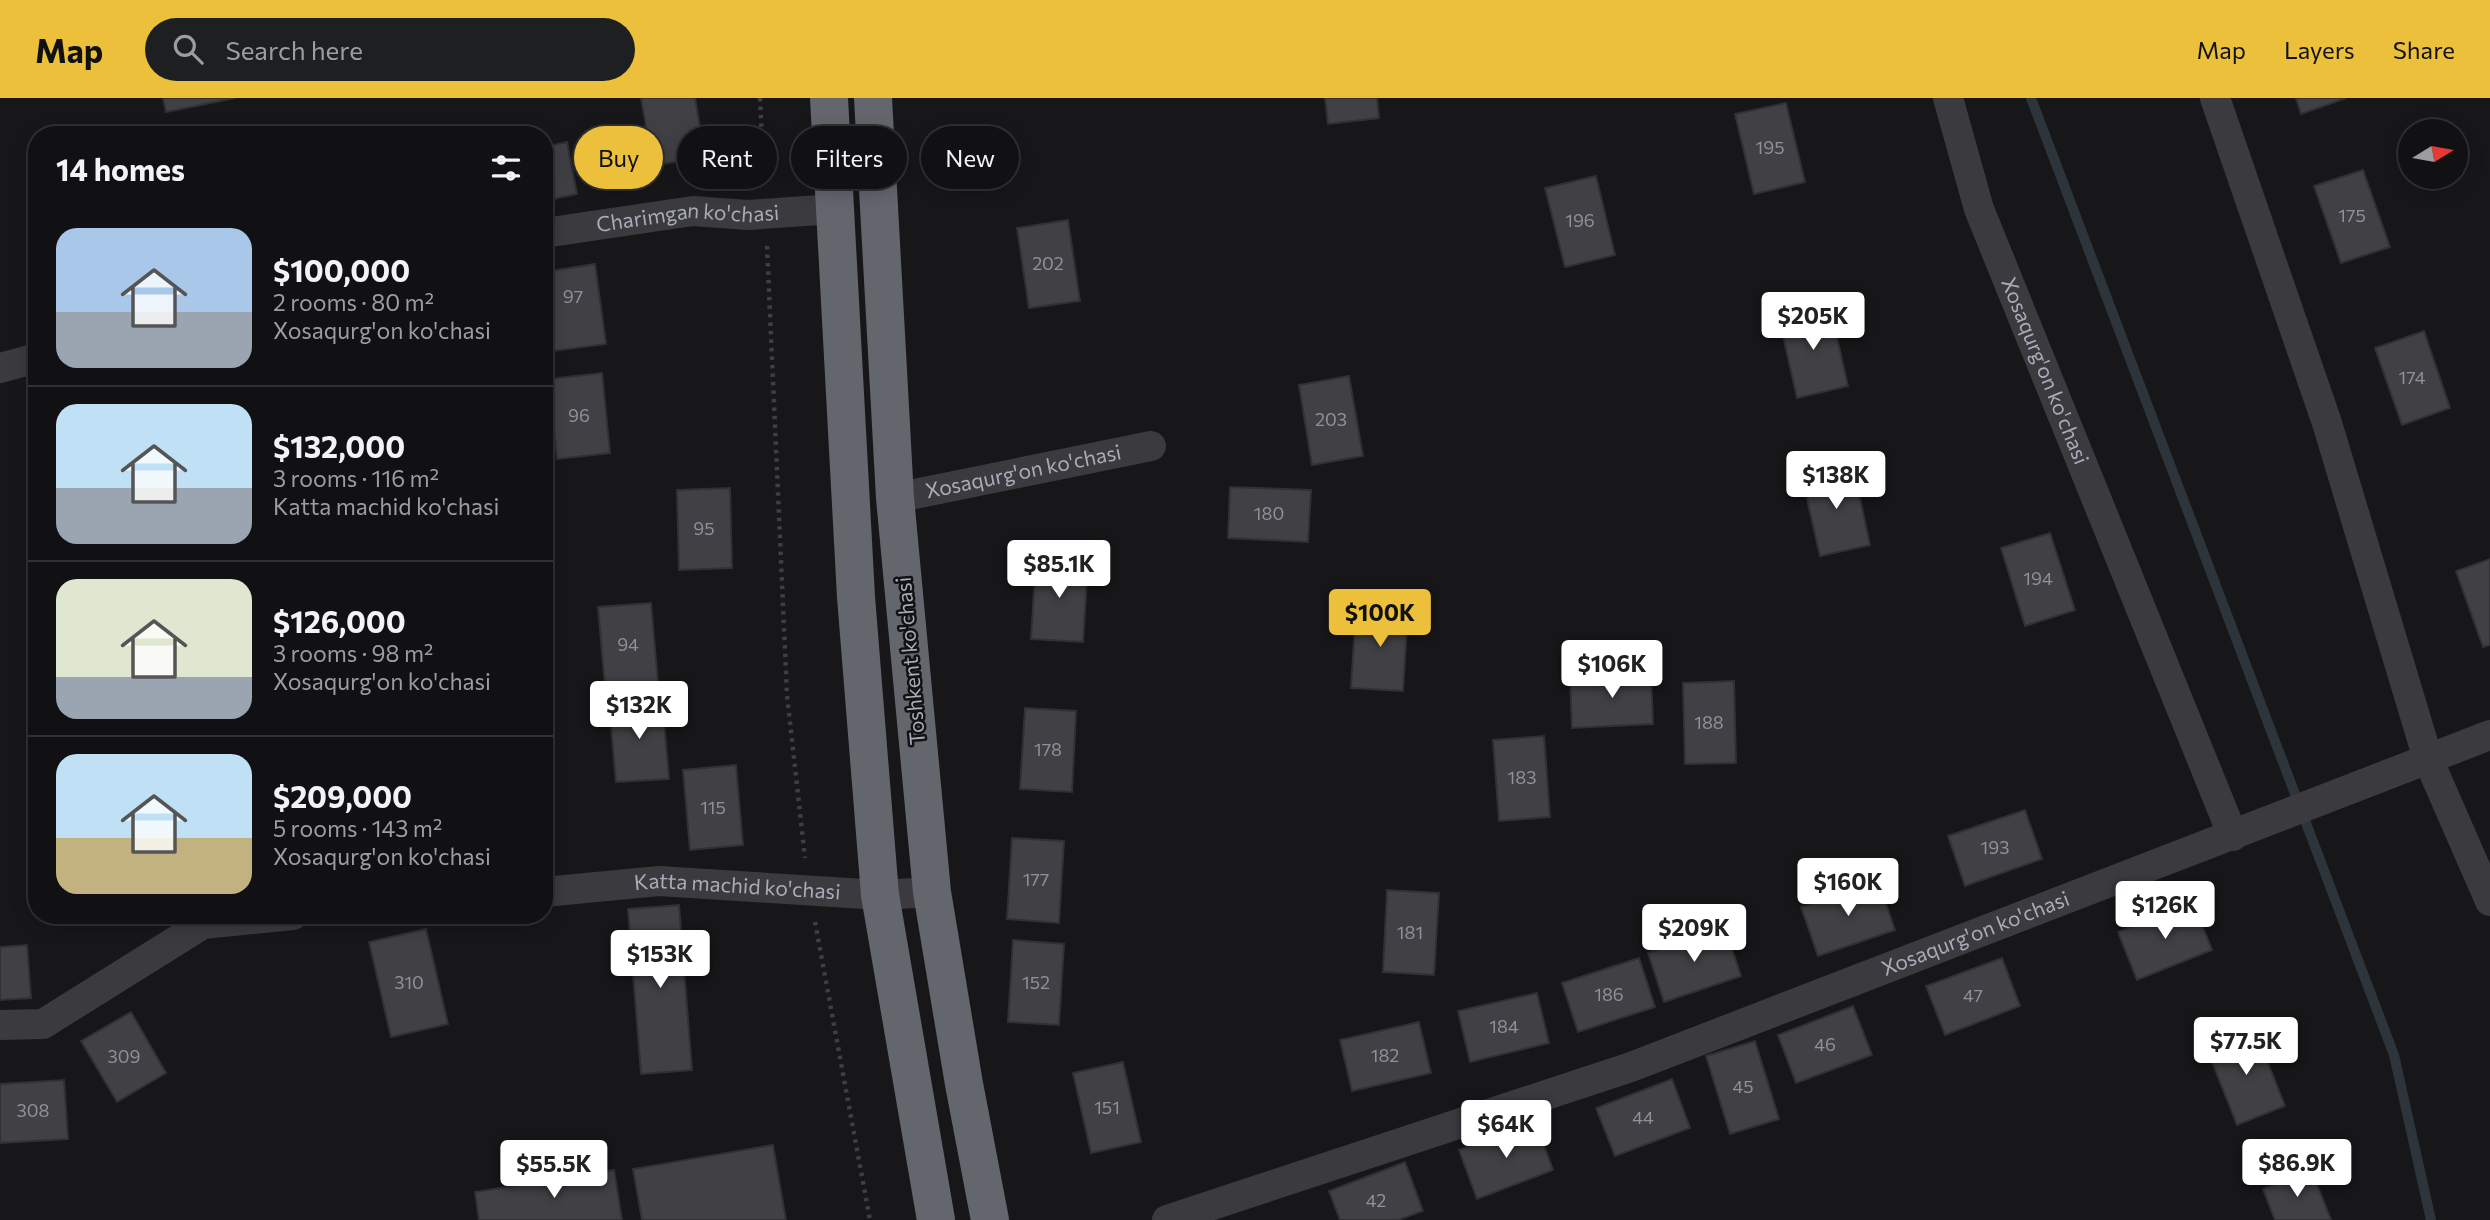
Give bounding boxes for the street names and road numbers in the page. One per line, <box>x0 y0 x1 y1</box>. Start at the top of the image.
street label: Charimgan ko'chasi <box>594 197 780 236</box>
street label: Xosaqurg'on ko'chasi <box>1997 273 2095 467</box>
street label: Xosaqurg'on ko'chasi <box>923 438 1123 503</box>
street label: Toshkent ko'chasi <box>890 576 929 746</box>
street label: Katta machid ko'chasi <box>633 867 841 903</box>
street label: Xosaqurg'on ko'chasi <box>1878 885 2072 980</box>

